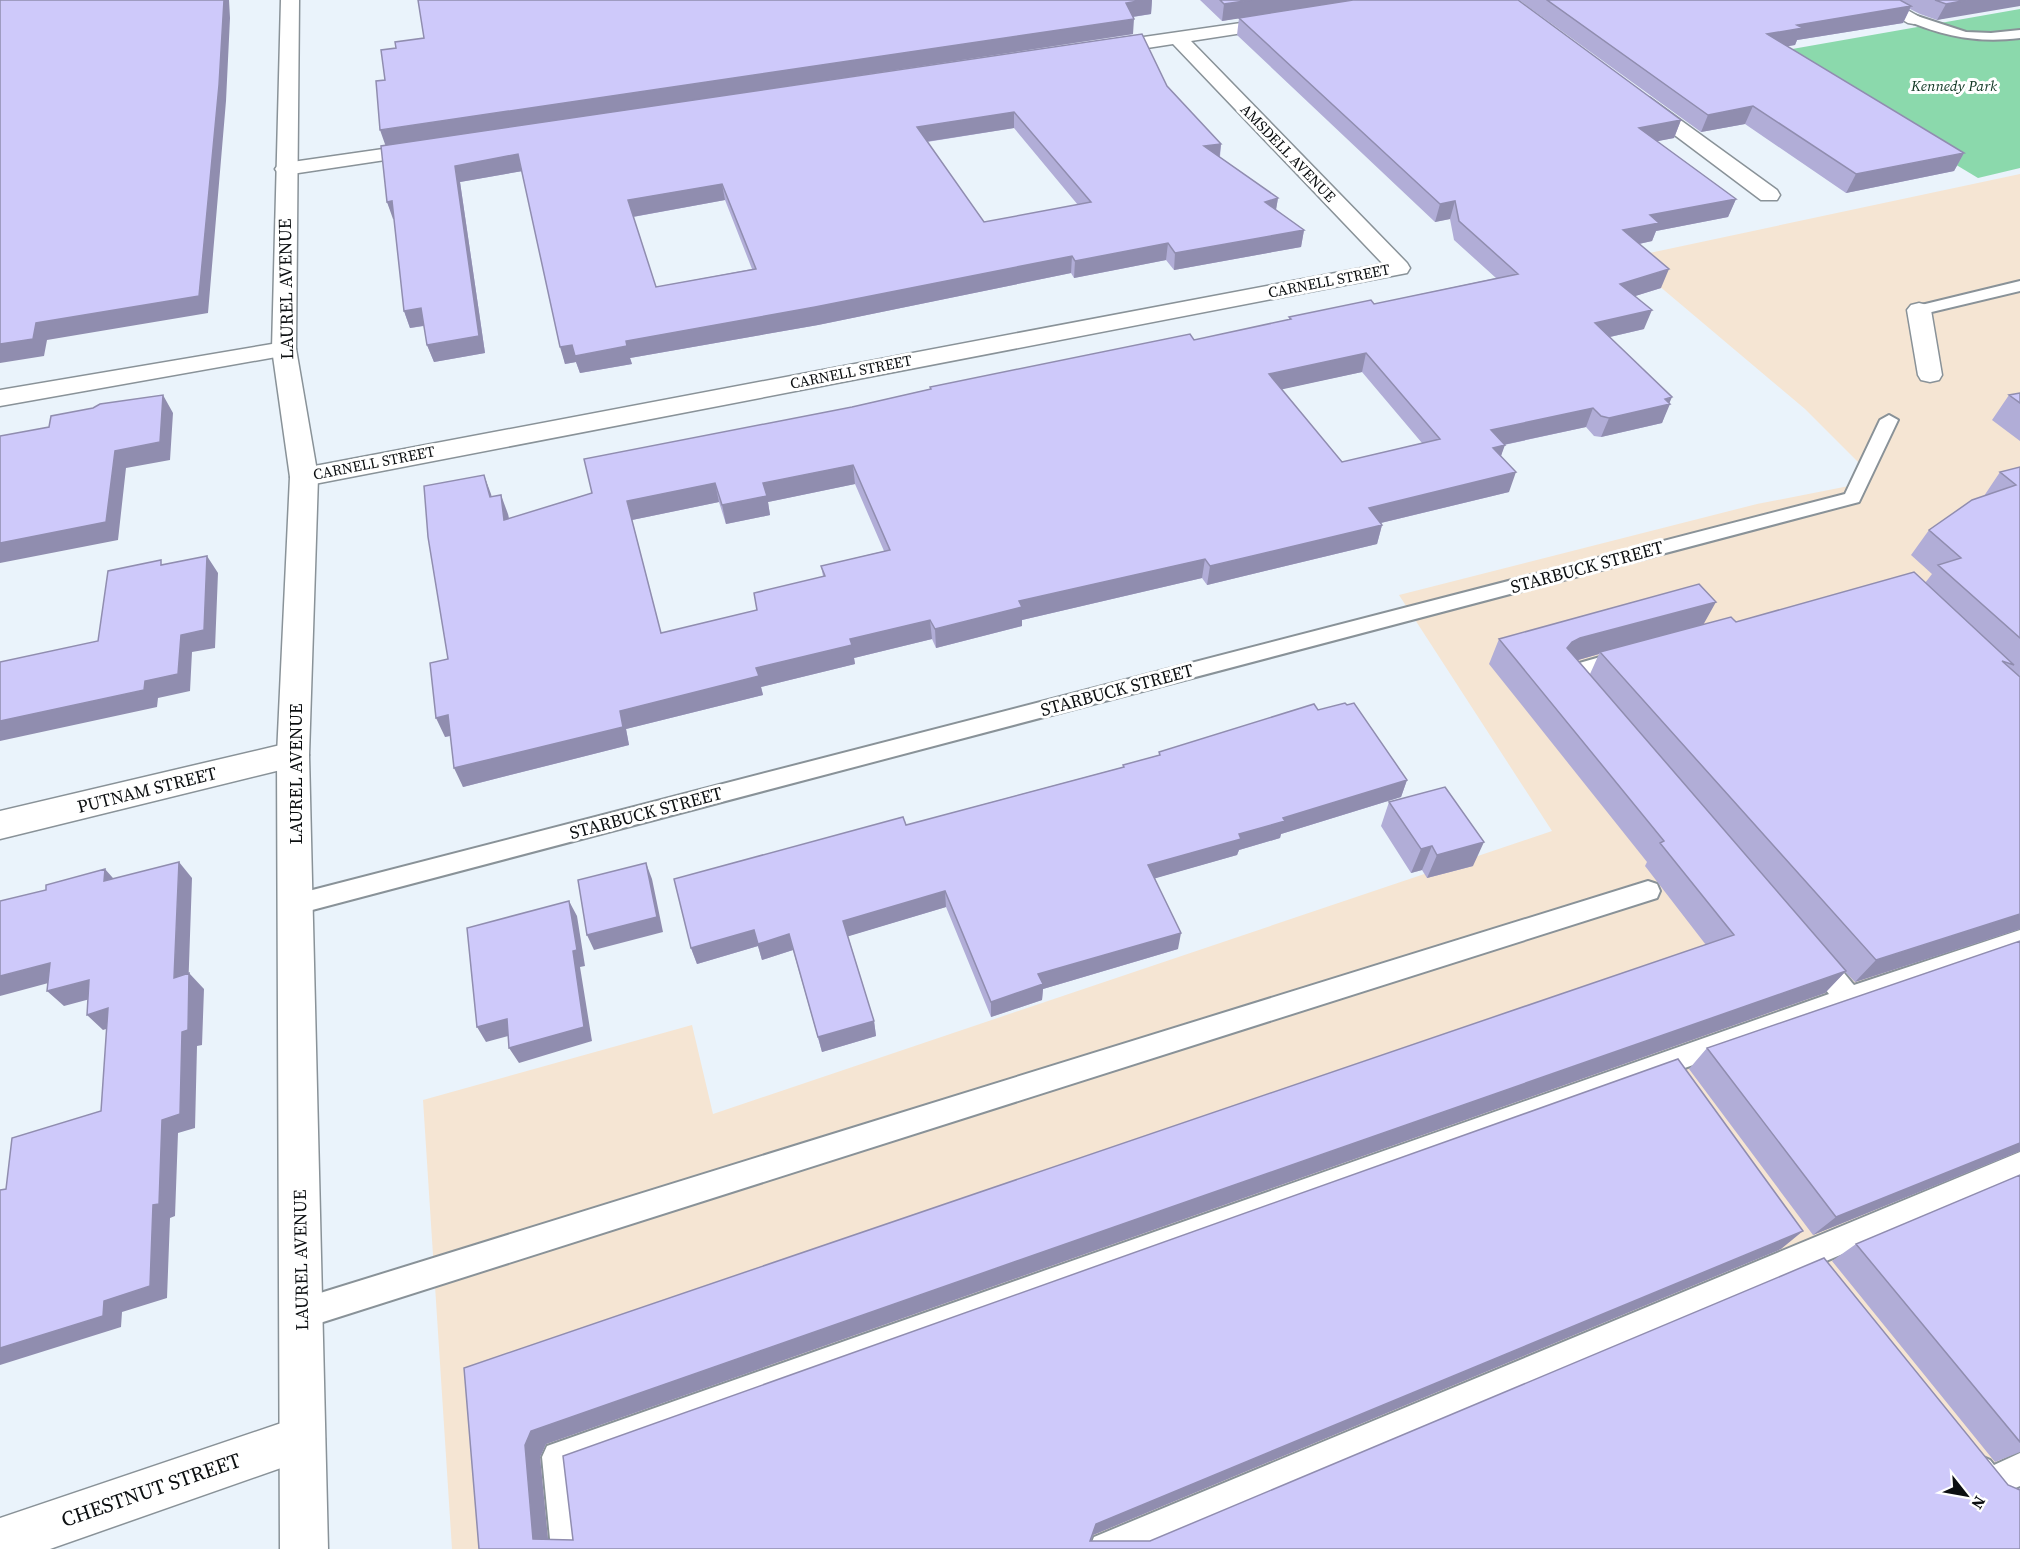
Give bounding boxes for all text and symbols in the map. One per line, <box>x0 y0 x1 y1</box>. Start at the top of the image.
park label: Kennedy Park <box>1910 75 1998 96</box>
street label: AMSDELL AVENUE <box>1236 99 1341 206</box>
street label: LAUREL AVENUE <box>272 218 299 360</box>
street label: CARNELL STREET <box>1266 258 1392 303</box>
street label: CARNELL STREET <box>788 349 914 394</box>
street label: CARNELL STREET <box>311 440 437 485</box>
street label: STARBUCK STREET <box>1508 534 1666 599</box>
street label: STARBUCK STREET <box>1038 657 1196 722</box>
street label: LAUREL AVENUE <box>283 703 308 845</box>
street label: PUTNAM STREET <box>75 760 219 819</box>
street label: STARBUCK STREET <box>567 780 725 845</box>
street label: LAUREL AVENUE <box>287 1189 314 1331</box>
street label: CHESTNUT STREET <box>57 1445 245 1534</box>
north arrow <box>1936 1465 1996 1525</box>
text: N <box>1966 1492 1991 1514</box>

